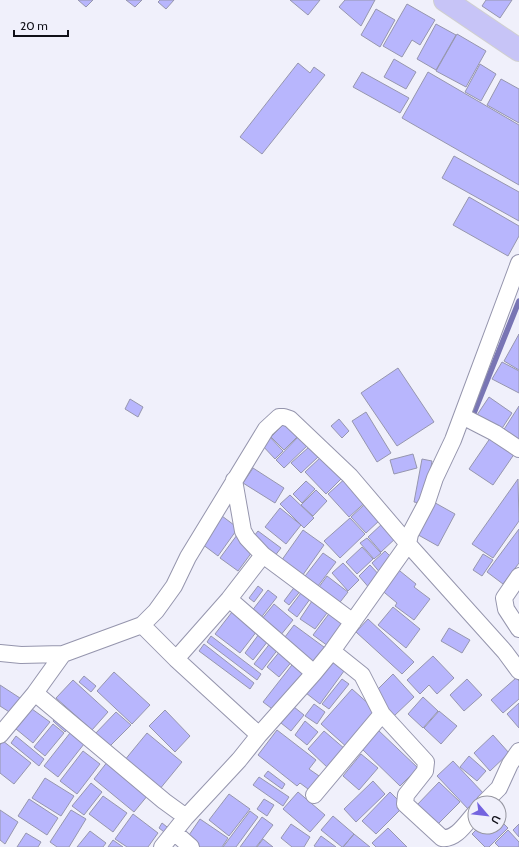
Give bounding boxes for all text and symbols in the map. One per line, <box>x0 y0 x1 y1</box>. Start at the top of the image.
scale bar <box>14 12 68 38</box>
text: 20 m <box>20 18 48 33</box>
north arrow <box>467 795 507 835</box>
text: U <box>488 813 504 827</box>

